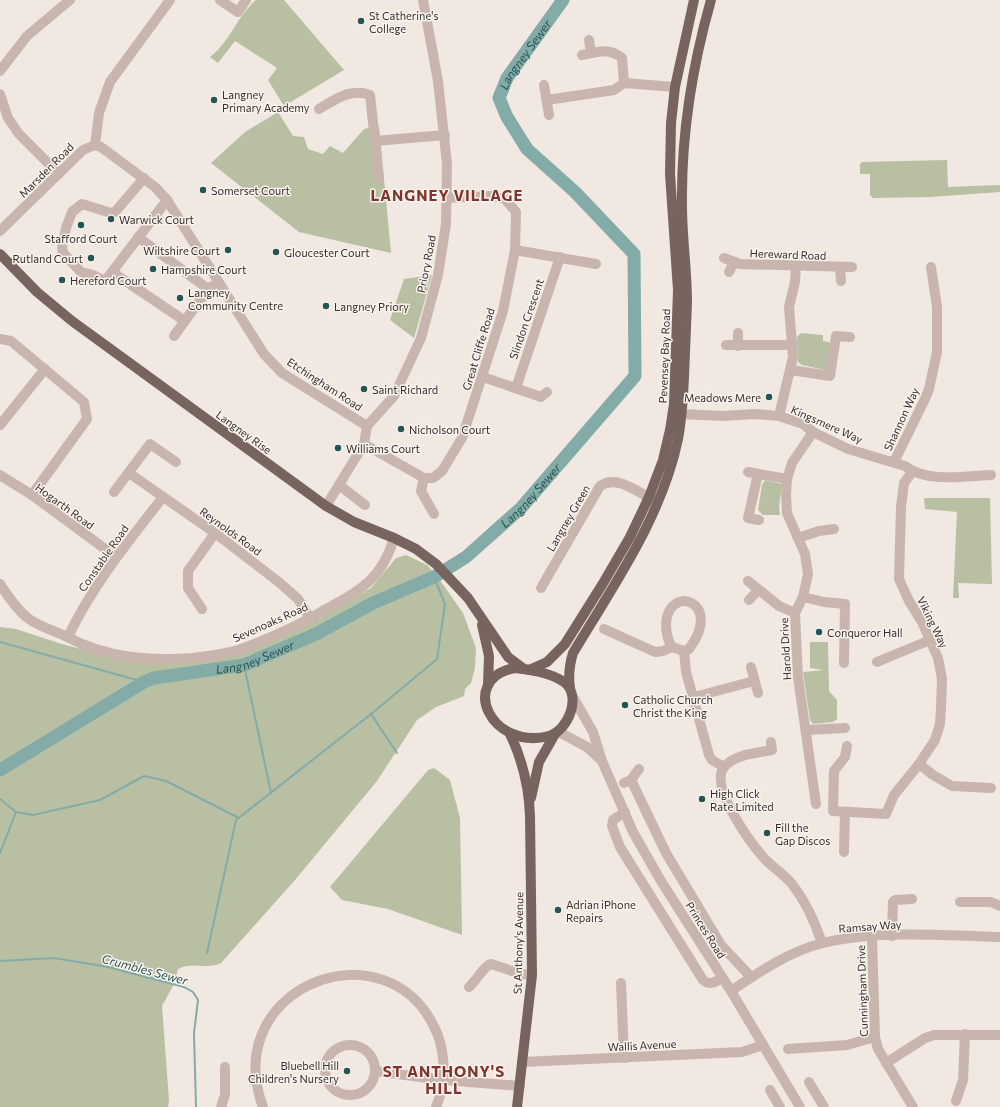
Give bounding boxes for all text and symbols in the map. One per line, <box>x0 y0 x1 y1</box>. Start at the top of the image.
place label: St Catherine's College <box>369 9 438 35</box>
marker: St Catherine's College <box>356 16 366 26</box>
water label: Langney Sewer <box>496 16 554 92</box>
place label: Langney Primary Academy <box>222 88 310 114</box>
marker: Langney Primary Academy <box>209 95 219 105</box>
street label: Marsden Road <box>16 140 76 200</box>
place label: Somerset Court <box>211 184 291 197</box>
marker: Somerset Court <box>198 185 208 195</box>
district label: LANGNEY VILLAGE <box>371 186 523 204</box>
place label: Warwick Court <box>119 213 195 226</box>
marker: Warwick Court <box>106 214 116 224</box>
marker: Stafford Court <box>76 220 86 230</box>
place label: Stafford Court <box>44 232 118 245</box>
street label: Priory Road <box>414 234 438 294</box>
place label: Wiltshire Court <box>143 244 220 257</box>
marker: Wiltshire Court <box>223 245 233 255</box>
place label: Gloucester Court <box>284 246 370 259</box>
street label: Hereward Road <box>749 246 827 262</box>
marker: Gloucester Court <box>271 247 281 257</box>
place label: Rutland Court <box>13 252 83 265</box>
marker: Rutland Court <box>86 253 96 263</box>
place label: Hampshire Court <box>161 263 247 276</box>
marker: Hampshire Court <box>148 264 158 274</box>
place label: Hereford Court <box>70 274 147 287</box>
marker: Hereford Court <box>57 275 67 285</box>
street label: Slindon Crescent <box>506 277 546 361</box>
place label: Langney Community Centre <box>188 286 283 312</box>
marker: Langney Community Centre <box>175 293 185 303</box>
place label: Langney Priory <box>334 300 409 313</box>
marker: Langney Priory <box>321 301 331 311</box>
street label: Great Cliffe Road <box>459 306 497 392</box>
street label: Pevensey Bay Road <box>656 308 672 404</box>
street label: Etchingham Road <box>285 355 365 413</box>
place label: Saint Richard <box>372 383 438 396</box>
marker: Saint Richard <box>359 384 369 394</box>
street label: Shannon Way <box>881 385 921 453</box>
place label: Meadows Mere <box>684 391 761 404</box>
marker: Meadows Mere <box>764 392 774 402</box>
street label: Kingsmere Way <box>789 402 865 446</box>
street label: Langney Rise <box>214 408 274 457</box>
place label: Nicholson Court <box>409 423 491 436</box>
marker: Nicholson Court <box>396 424 406 434</box>
place label: Williams Court <box>346 442 421 455</box>
marker: Williams Court <box>333 443 343 453</box>
water label: Langney Sewer <box>497 460 564 530</box>
street label: Hogarth Road <box>33 480 97 532</box>
street label: Langney Green <box>544 483 592 553</box>
street label: Reynolds Road <box>198 504 264 558</box>
street label: Constable Road <box>75 522 131 594</box>
street label: Viking Way <box>915 594 951 650</box>
street label: Sevenoaks Road <box>230 600 310 644</box>
street label: Harold Drive <box>777 617 793 681</box>
place label: Conqueror Hall <box>827 626 903 639</box>
marker: Conqueror Hall <box>814 627 824 637</box>
water label: Langney Sewer <box>215 637 297 676</box>
place label: Catholic Church Christ the King <box>633 693 713 719</box>
marker: Catholic Church Christ the King <box>620 700 630 710</box>
place label: High Click Rate Limited <box>710 787 774 813</box>
marker: High Click Rate Limited <box>697 794 707 804</box>
place label: Fill the Gap Discos <box>775 821 830 847</box>
marker: Fill the Gap Discos <box>762 828 772 838</box>
street label: St Anthony's Avenue <box>511 892 525 994</box>
place label: Adrian iPhone Repairs <box>566 898 636 924</box>
street label: Princes Road <box>683 899 729 961</box>
marker: Adrian iPhone Repairs <box>553 905 563 915</box>
street label: Ramsay Way <box>838 917 902 935</box>
street label: Cunningham Drive <box>854 945 870 1037</box>
water label: Crumbles Sewer <box>101 951 191 987</box>
street label: Wallis Avenue <box>607 1037 677 1053</box>
place label: Bluebell Hill Children's Nursery <box>248 1059 339 1085</box>
district label: ST ANTHONY'S HILL <box>383 1062 505 1097</box>
marker: Bluebell Hill Children's Nursery <box>342 1066 352 1076</box>

